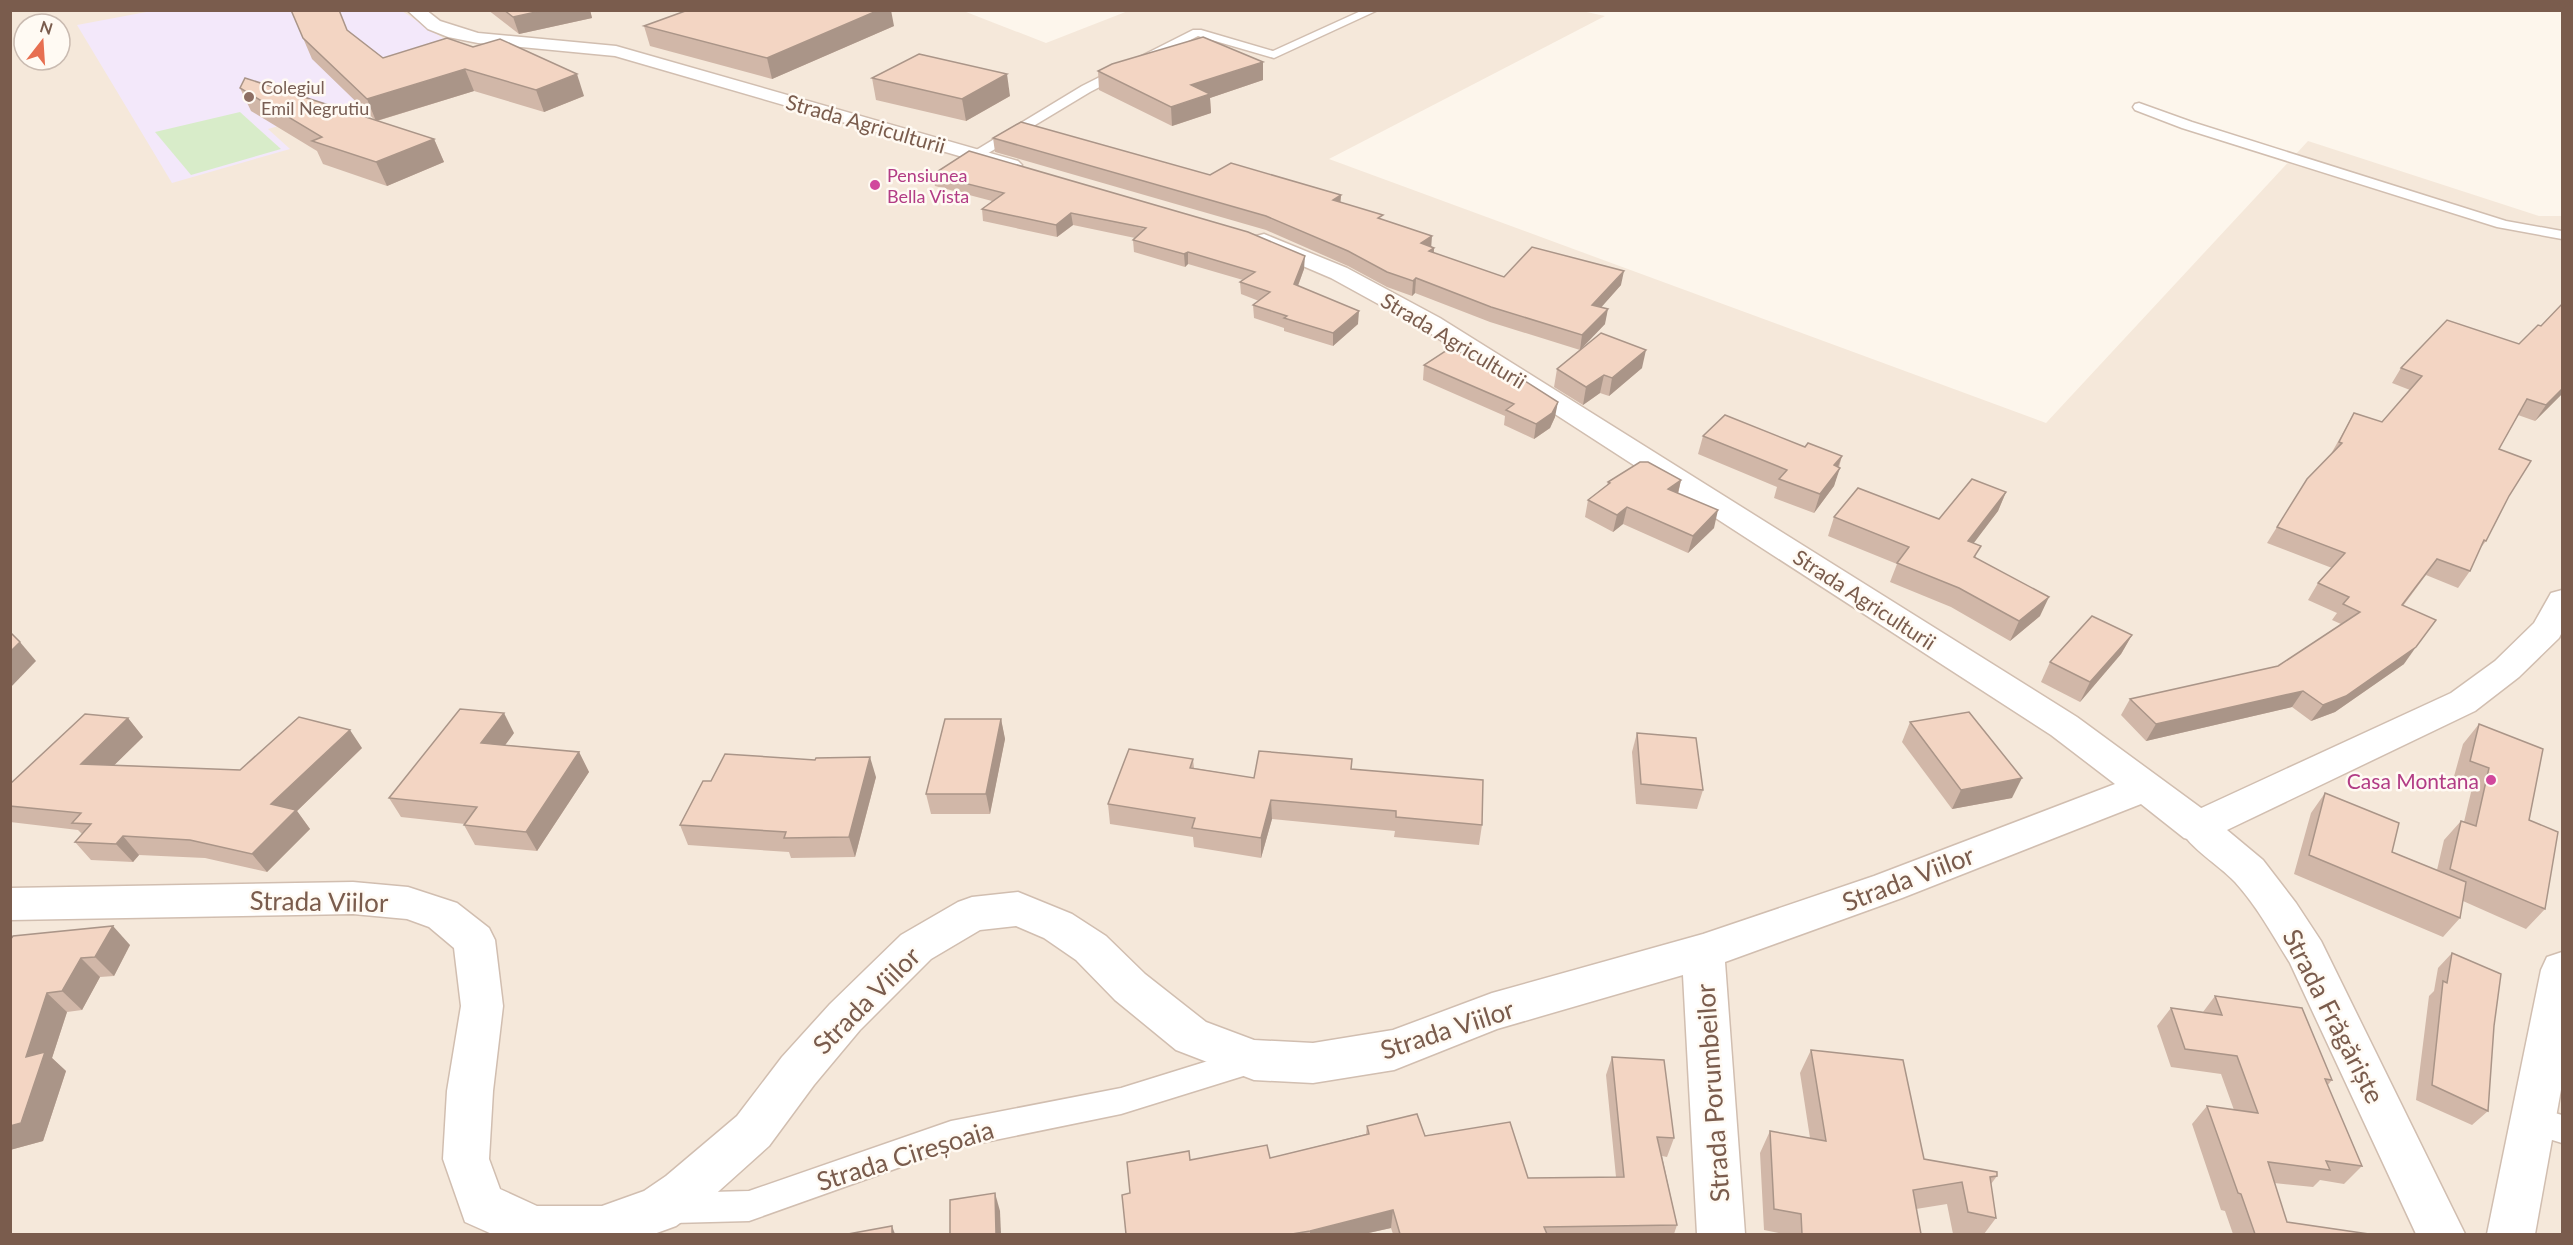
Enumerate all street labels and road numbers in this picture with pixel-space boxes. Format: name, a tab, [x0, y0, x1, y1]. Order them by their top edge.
street label: Strada Agriculturii	[783, 88, 949, 158]
street label: Strada Agriculturii	[1377, 287, 1531, 393]
street label: Strada Agriculturii	[1789, 544, 1941, 654]
street label: Strada Viilor	[1838, 838, 1979, 918]
street label: Strada Viilor	[249, 884, 389, 918]
street label: Strada Frăgăriște	[2276, 924, 2392, 1108]
street label: Strada Viilor	[806, 939, 927, 1060]
street label: Strada Porumbeilor	[1688, 982, 1736, 1203]
street label: Strada Viilor	[1376, 992, 1518, 1066]
street label: Strada Cireșoaia	[813, 1113, 997, 1197]

